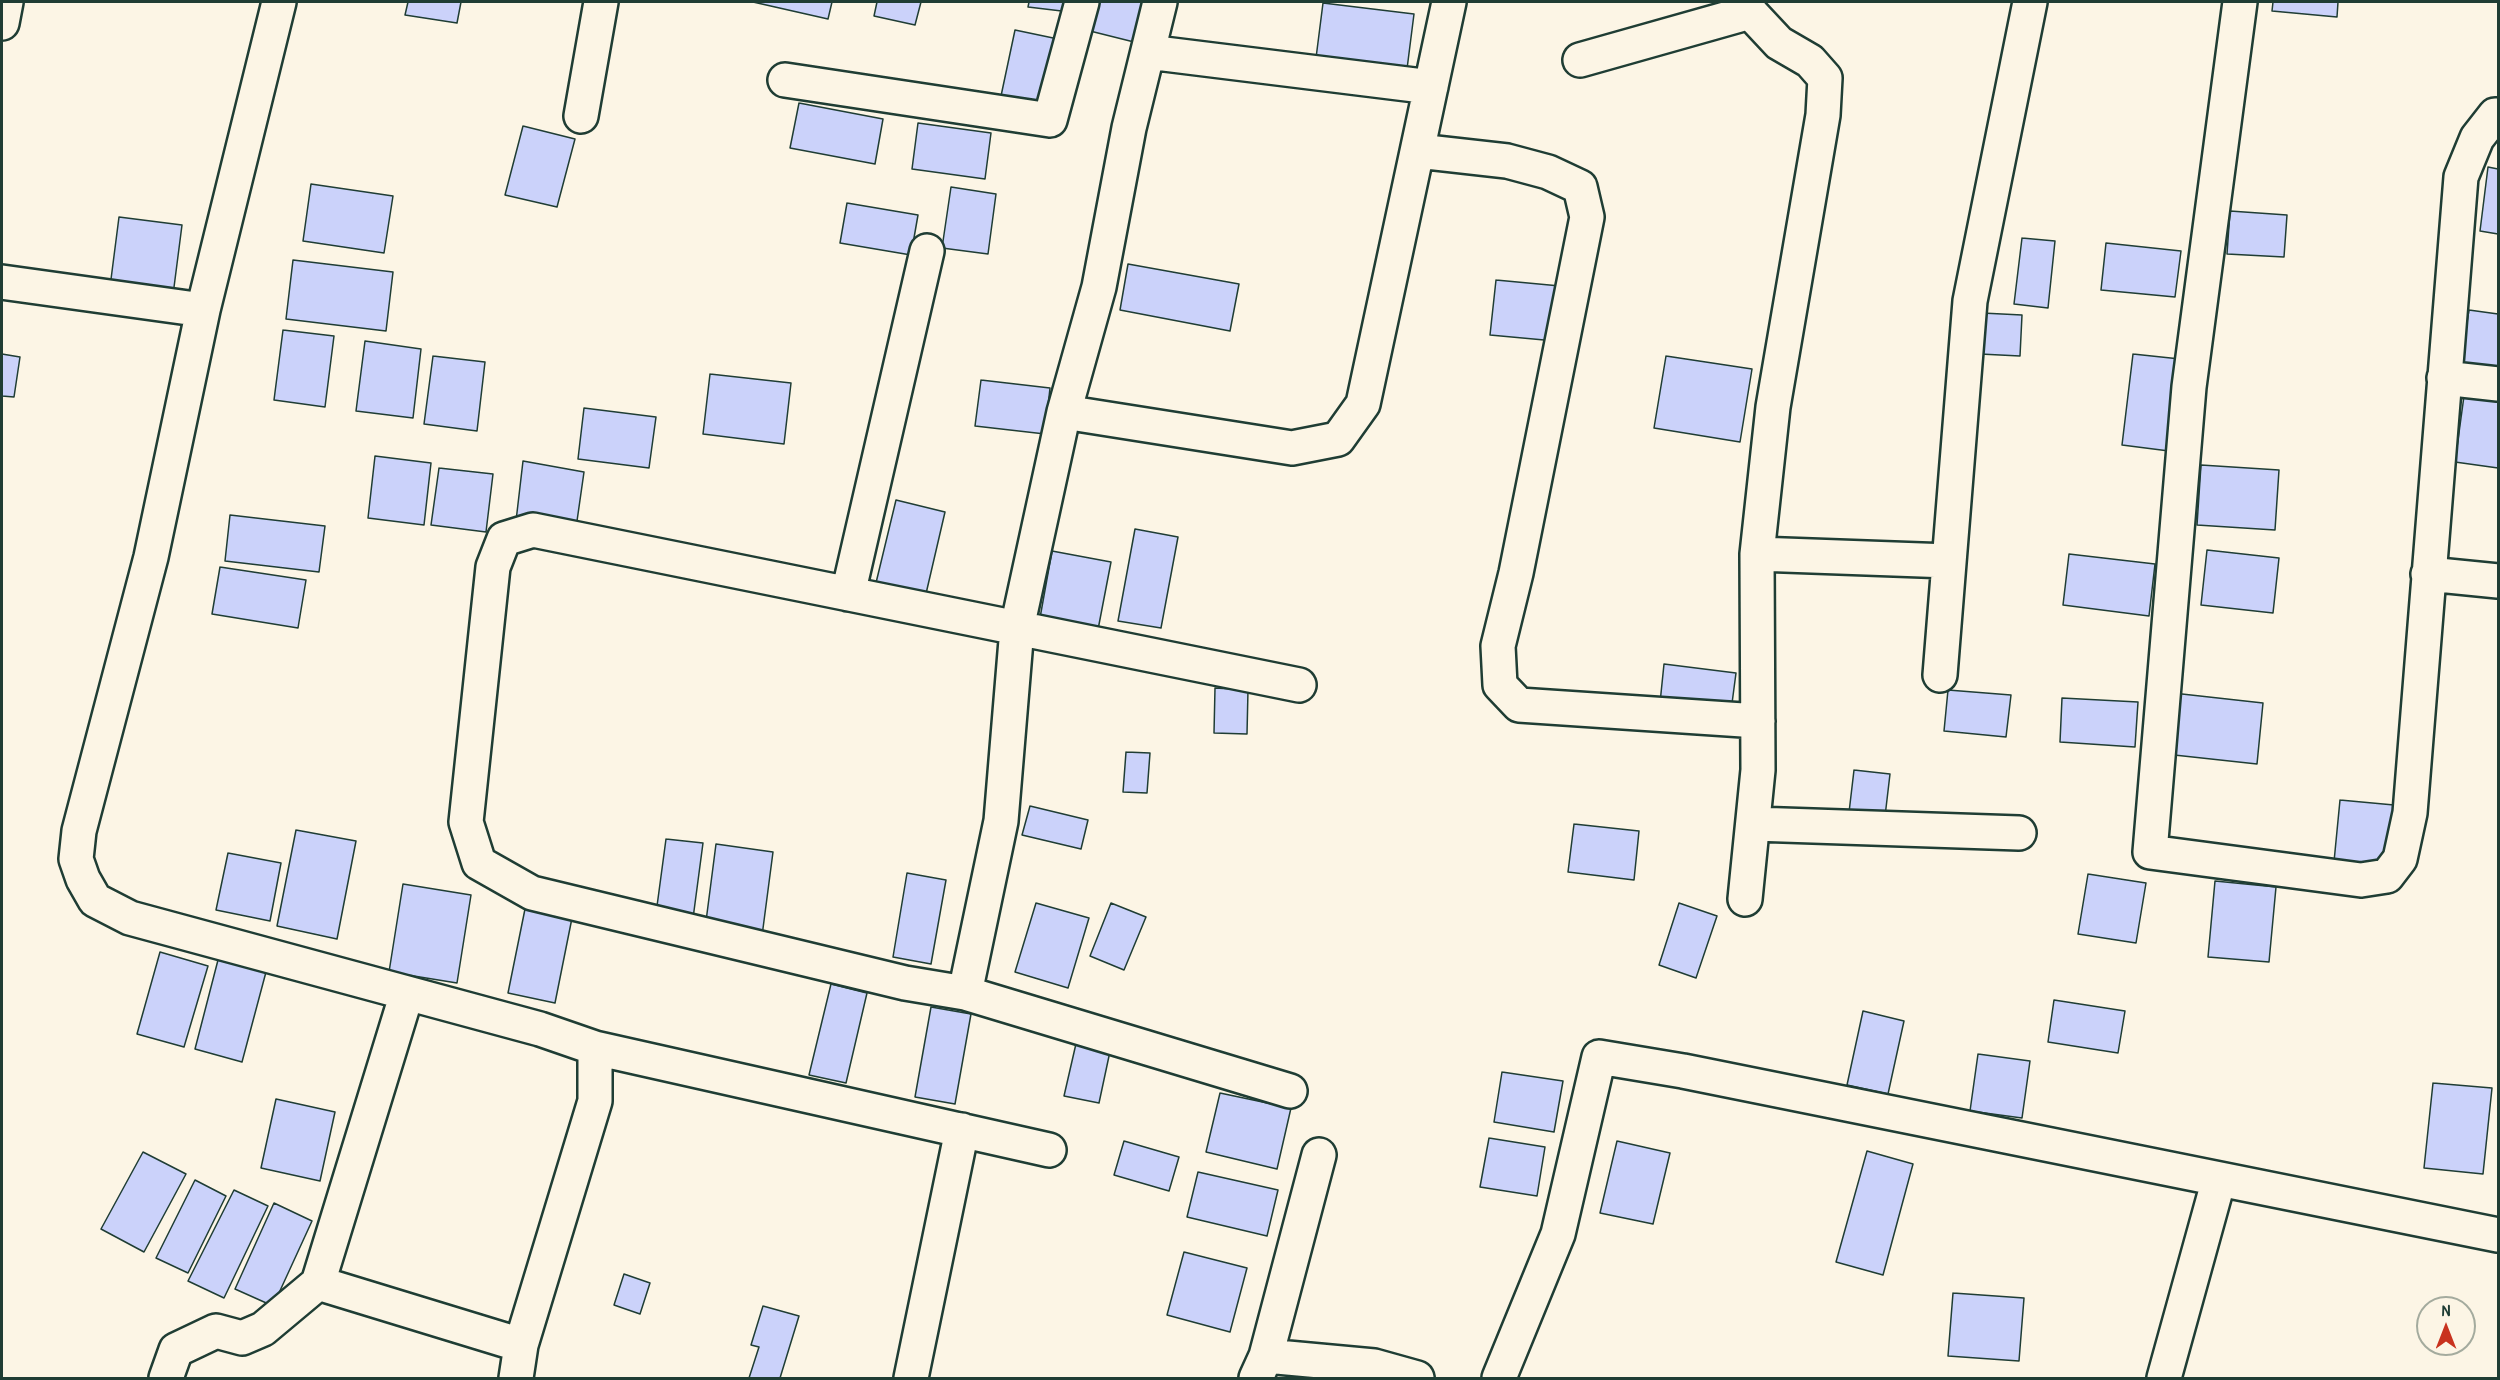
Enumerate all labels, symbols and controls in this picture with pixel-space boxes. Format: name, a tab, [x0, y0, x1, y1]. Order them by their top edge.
north arrow	[2416, 1296, 2476, 1356]
text: N	[2442, 1299, 2450, 1321]

